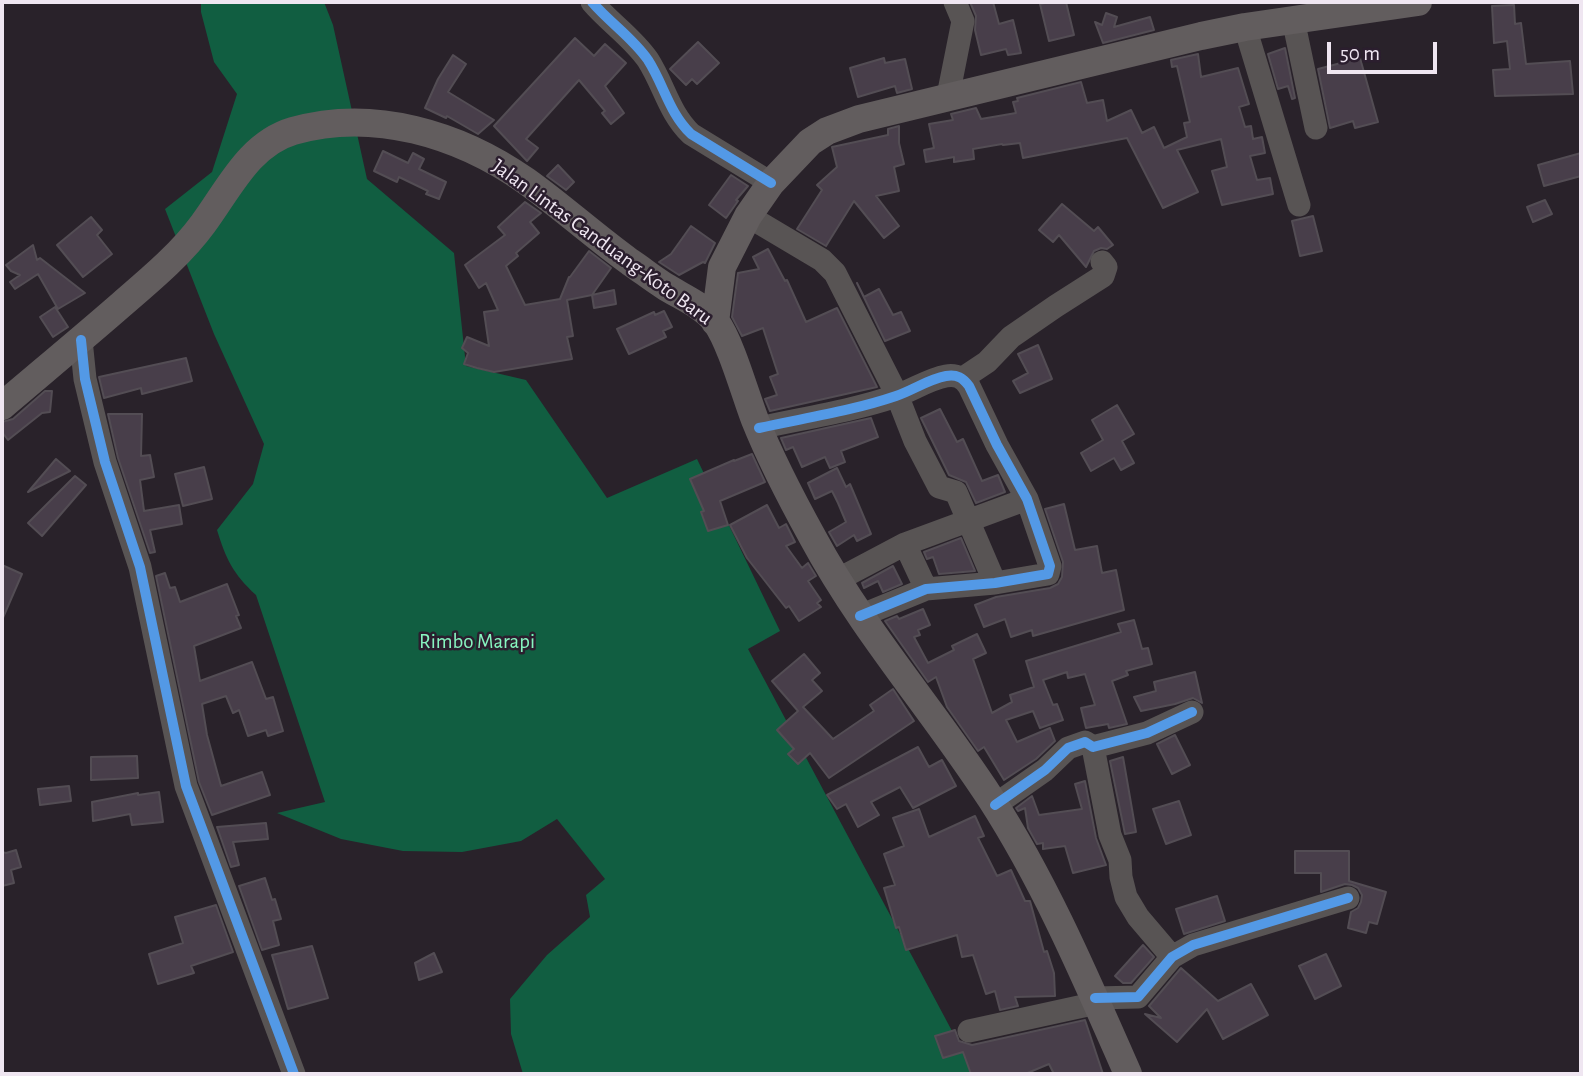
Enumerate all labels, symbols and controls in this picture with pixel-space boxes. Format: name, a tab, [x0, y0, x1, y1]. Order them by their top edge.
scale bar	[1331, 28, 1441, 72]
text: 50 m	[1340, 43, 1380, 64]
street label: Jalan Lintas Canduang-Koto Baru	[487, 154, 717, 330]
park label: Rimbo Marapi	[419, 629, 535, 655]

